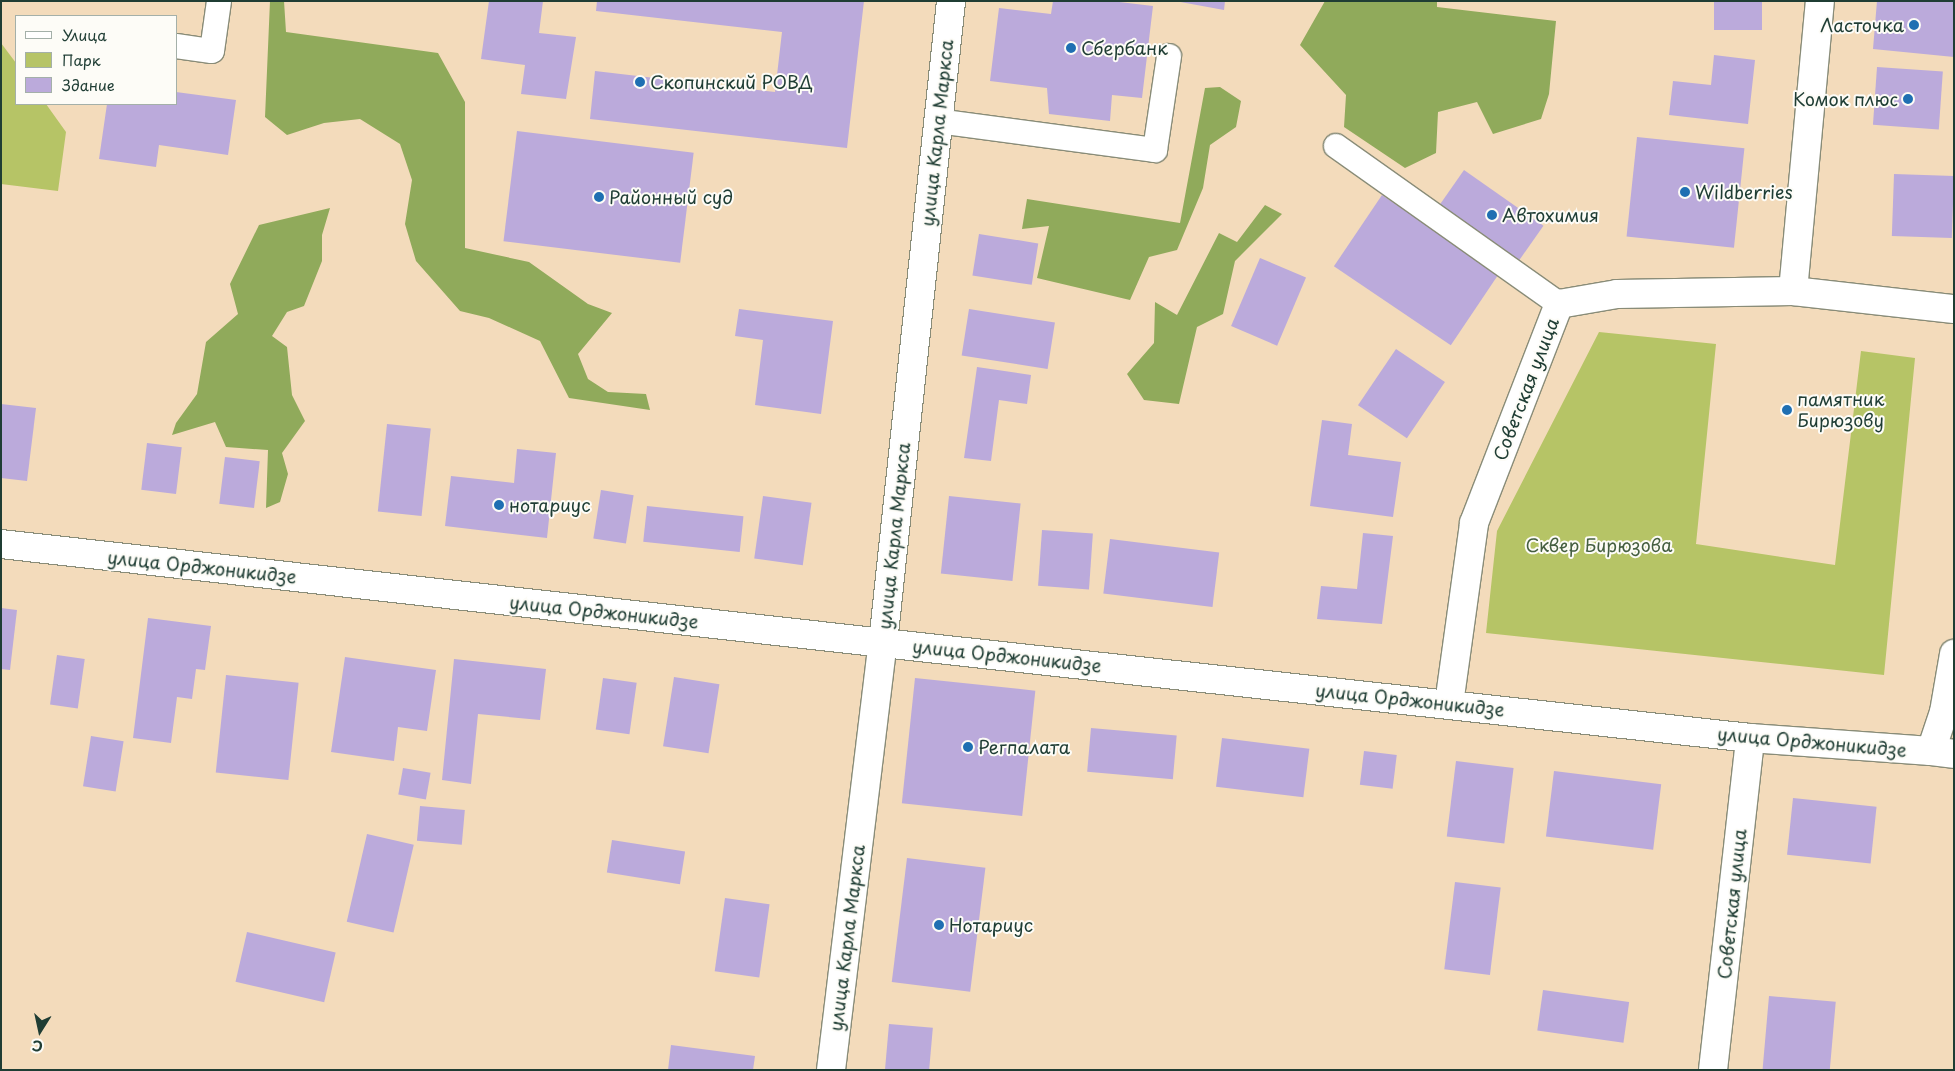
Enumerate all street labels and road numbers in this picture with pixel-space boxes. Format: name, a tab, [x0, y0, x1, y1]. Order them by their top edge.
street label: улица Карла Маркса	[916, 38, 958, 228]
street label: Советская улица	[1489, 314, 1563, 464]
street label: улица Карла Маркса	[873, 441, 915, 631]
street label: улица Орджоникидзе	[106, 546, 298, 588]
street label: улица Орджоникидзе	[508, 591, 700, 633]
street label: улица Орджоникидзе	[911, 635, 1103, 677]
street label: улица Орджоникидзе	[1314, 679, 1506, 721]
street label: улица Орджоникидзе	[1716, 723, 1908, 761]
street label: Советская улица	[1713, 827, 1751, 981]
street label: улица Карла Маркса	[825, 843, 869, 1033]

